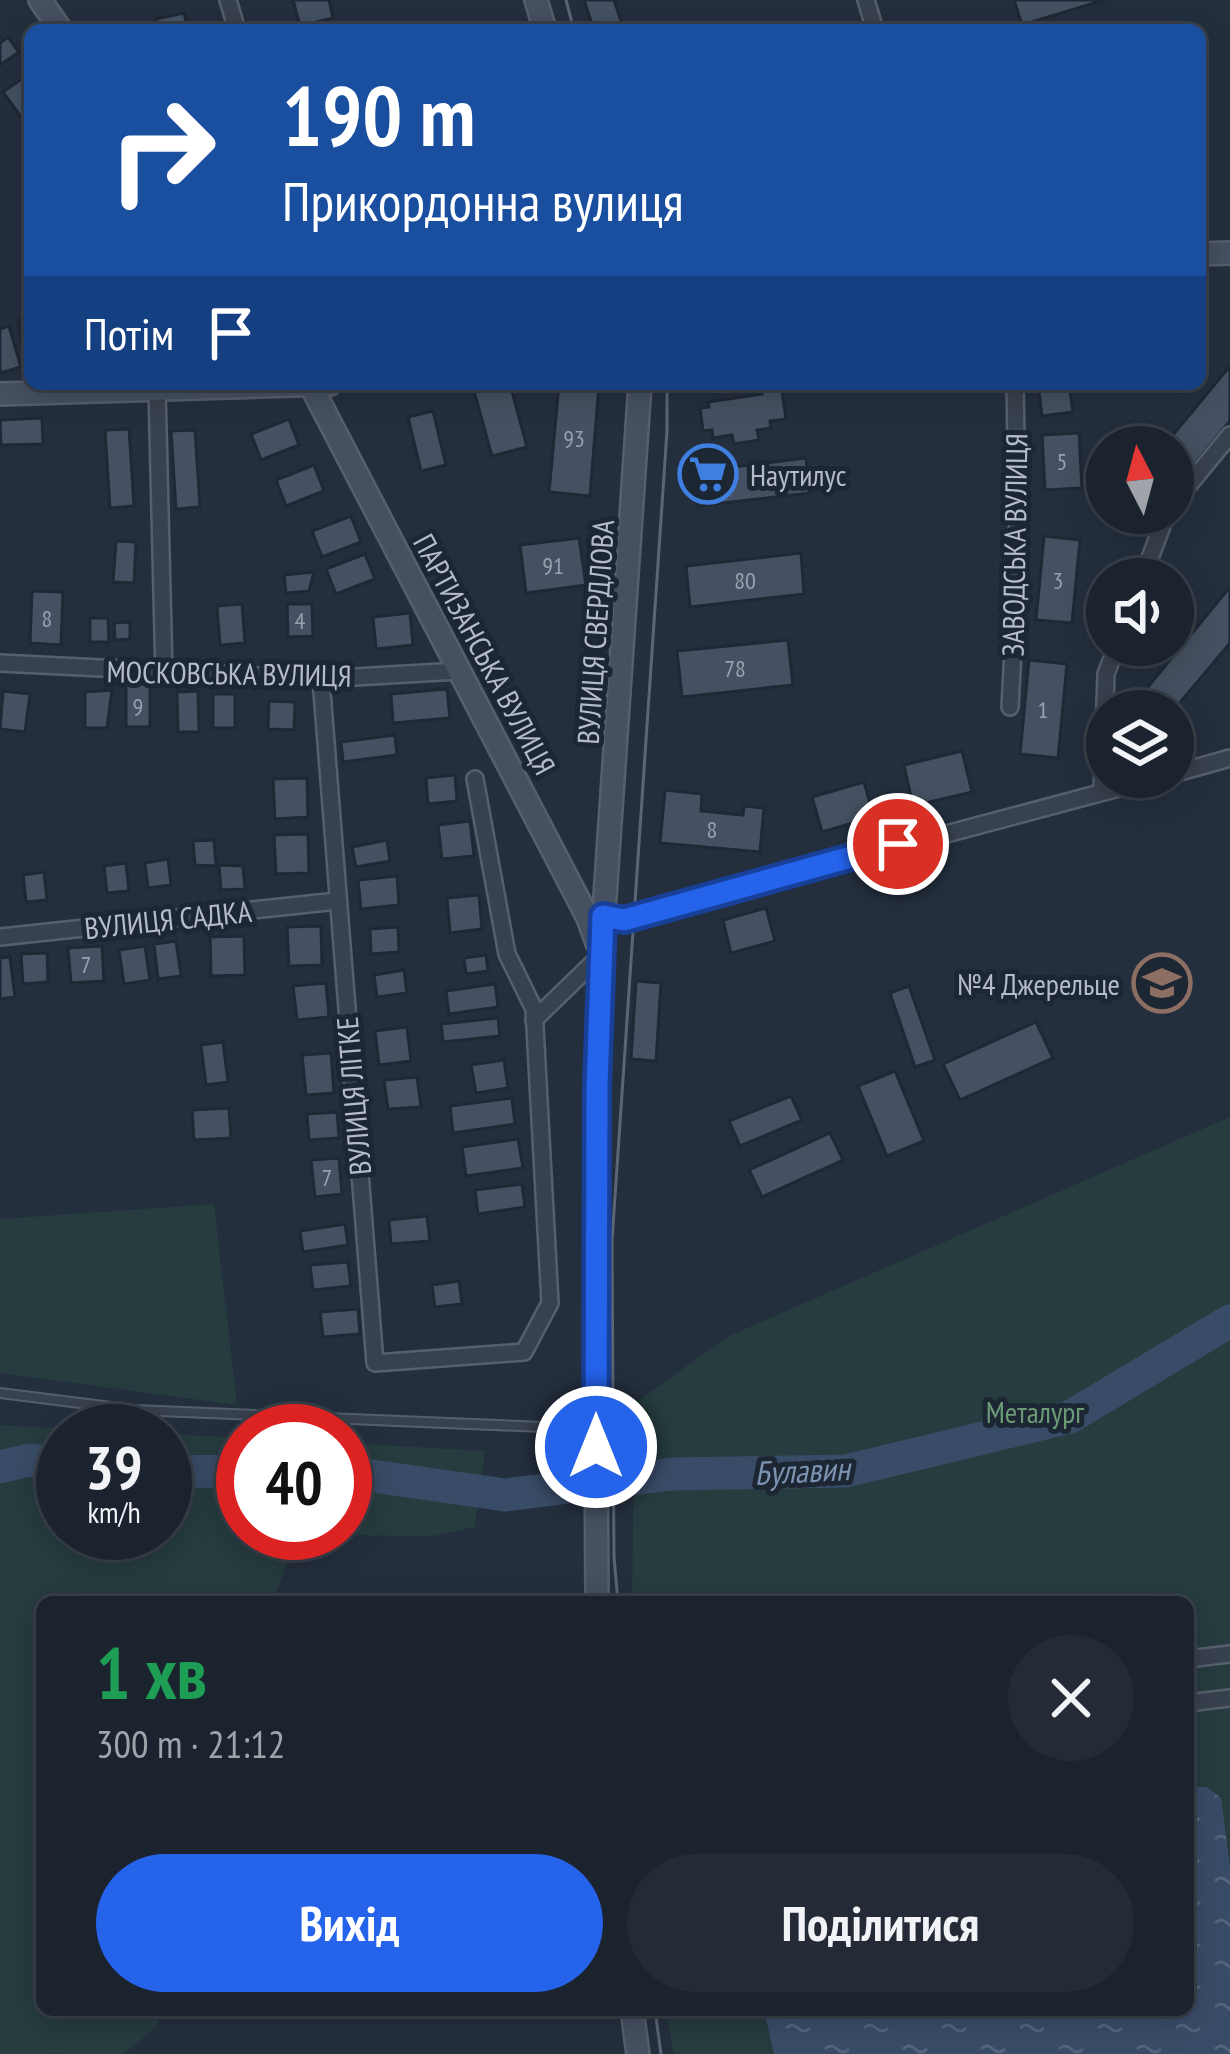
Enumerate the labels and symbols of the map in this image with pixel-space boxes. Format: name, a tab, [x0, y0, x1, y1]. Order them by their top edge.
house number: 93	[563, 423, 585, 454]
north arrow	[1086, 426, 1194, 534]
street label: ЗАВОДСЬКА ВУЛИЦЯ	[993, 433, 1035, 657]
supermarket icon: Наутилус	[677, 443, 739, 505]
house number: 5	[1057, 446, 1067, 477]
place label: Наутилус	[750, 455, 847, 494]
street label: ВУЛИЦЯ СВЕРДЛОВА	[568, 518, 622, 746]
street label: ПАРТИЗАНСЬКА ВУЛИЦЯ	[405, 527, 565, 781]
house number: 91	[542, 550, 564, 581]
house number: 80	[734, 565, 756, 596]
house number: 3	[1053, 565, 1063, 596]
house number: 8	[42, 603, 52, 634]
house number: 4	[295, 605, 306, 636]
street label: МОСКОВСЬКА ВУЛИЦЯ	[106, 651, 352, 695]
house number: 78	[724, 653, 746, 684]
house number: 9	[133, 691, 143, 722]
house number: 1	[1038, 694, 1048, 725]
pin	[847, 793, 949, 895]
house number: 8	[707, 814, 717, 845]
street label: ВУЛИЦЯ САДКА	[83, 891, 254, 947]
house number: 7	[81, 949, 91, 980]
school or university icon: №4 Джерельце	[1131, 952, 1193, 1014]
place label: №4 Джерельце	[957, 964, 1120, 1003]
street label: ВУЛИЦЯ ЛІТКЕ	[327, 1015, 379, 1177]
house number: 7	[322, 1162, 332, 1193]
position arrow	[533, 1384, 659, 1510]
park label: Металург	[986, 1392, 1084, 1431]
speed limit sign: 40	[216, 1404, 372, 1560]
water label: Булавин	[753, 1446, 853, 1494]

